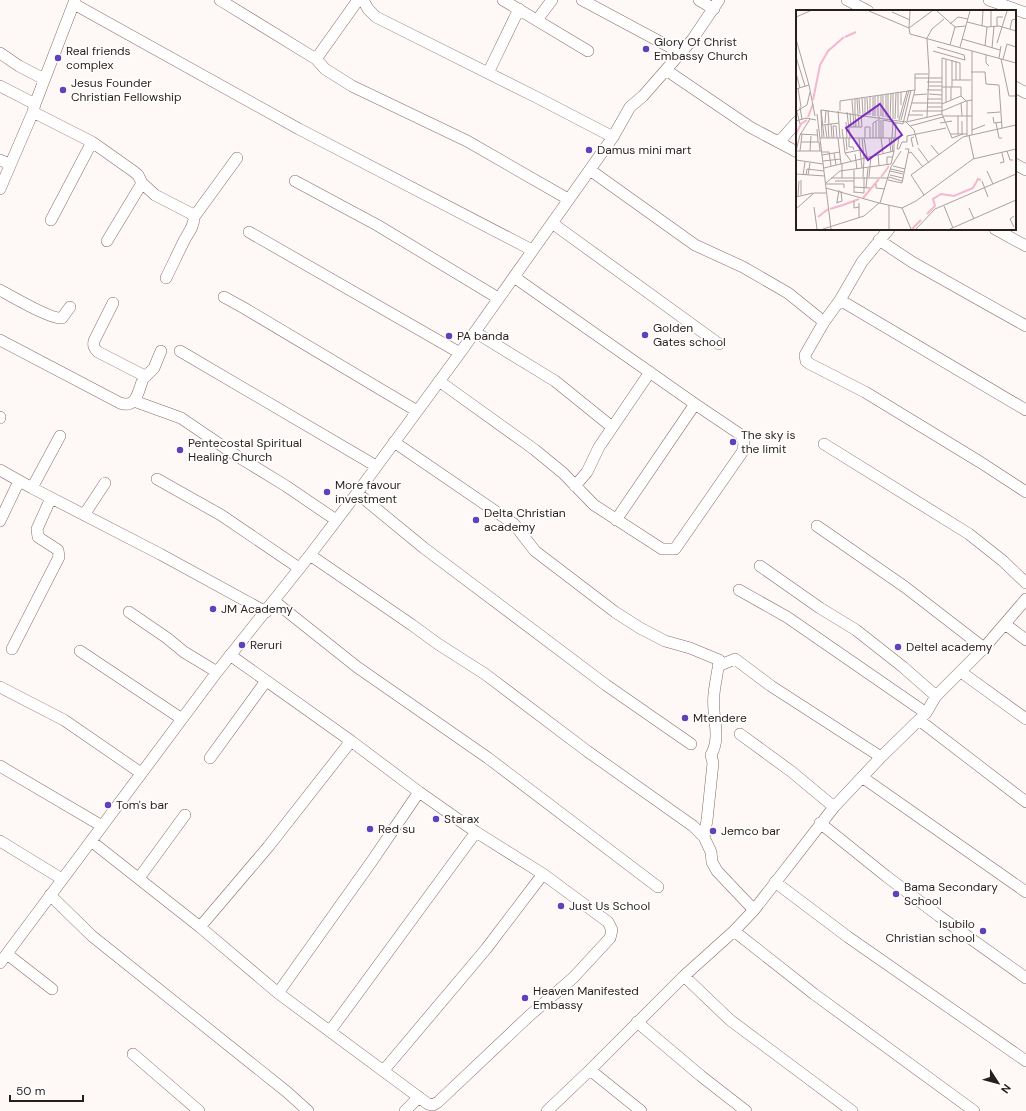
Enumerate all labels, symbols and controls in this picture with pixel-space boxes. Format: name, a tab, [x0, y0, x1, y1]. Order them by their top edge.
inset map	[796, 10, 1016, 230]
place label: Glory Of Christ Embassy Church	[654, 34, 748, 64]
place label: Real friends complex	[66, 43, 131, 73]
marker: Glory Of Christ Embassy Church	[641, 44, 651, 54]
marker: Real friends complex	[53, 53, 63, 63]
place label: Jesus Founder Christian Fellowship	[71, 75, 181, 105]
marker: Jesus Founder Christian Fellowship	[58, 85, 68, 95]
place label: Damus mini mart	[597, 142, 692, 158]
marker: Damus mini mart	[584, 145, 594, 155]
place label: Golden Gates school	[653, 320, 726, 350]
place label: PA banda	[457, 328, 509, 344]
marker: Golden Gates school	[640, 330, 650, 340]
marker: PA banda	[444, 331, 454, 341]
place label: The sky is the limit	[741, 427, 795, 457]
place label: Pentecostal Spiritual Healing Church	[188, 435, 302, 465]
marker: The sky is the limit	[728, 437, 738, 447]
marker: Pentecostal Spiritual Healing Church	[175, 445, 185, 455]
place label: More favour investment	[335, 477, 402, 507]
marker: More favour investment	[322, 487, 332, 497]
place label: Delta Christian academy	[484, 505, 566, 535]
marker: Delta Christian academy	[471, 515, 481, 525]
place label: JM Academy	[221, 601, 293, 617]
marker: JM Academy	[208, 604, 218, 614]
place label: Reruri	[250, 637, 282, 653]
place label: Deltel academy	[906, 639, 993, 655]
marker: Reruri	[237, 640, 247, 650]
marker: Deltel academy	[893, 642, 903, 652]
place label: Mtendere	[693, 710, 747, 726]
marker: Mtendere	[680, 713, 690, 723]
place label: Tom's bar	[116, 797, 169, 813]
marker: Tom's bar	[103, 800, 113, 810]
place label: Starax	[444, 811, 479, 827]
marker: Starax	[431, 814, 441, 824]
place label: Red su	[378, 821, 415, 837]
place label: Jemco bar	[721, 823, 781, 839]
marker: Red su	[365, 824, 375, 834]
marker: Jemco bar	[708, 826, 718, 836]
place label: Bama Secondary School	[904, 879, 998, 909]
marker: Bama Secondary School	[891, 889, 901, 899]
place label: Just Us School	[569, 898, 650, 914]
marker: Just Us School	[556, 901, 566, 911]
place label: Isubilo Christian school	[886, 916, 975, 946]
marker: Isubilo Christian school	[978, 926, 988, 936]
place label: Heaven Manifested Embassy	[533, 983, 639, 1013]
marker: Heaven Manifested Embassy	[520, 993, 530, 1003]
north arrow	[978, 1063, 1018, 1103]
scale bar	[10, 1077, 83, 1103]
text: N	[998, 1082, 1014, 1096]
text: 50 m	[16, 1083, 45, 1099]

